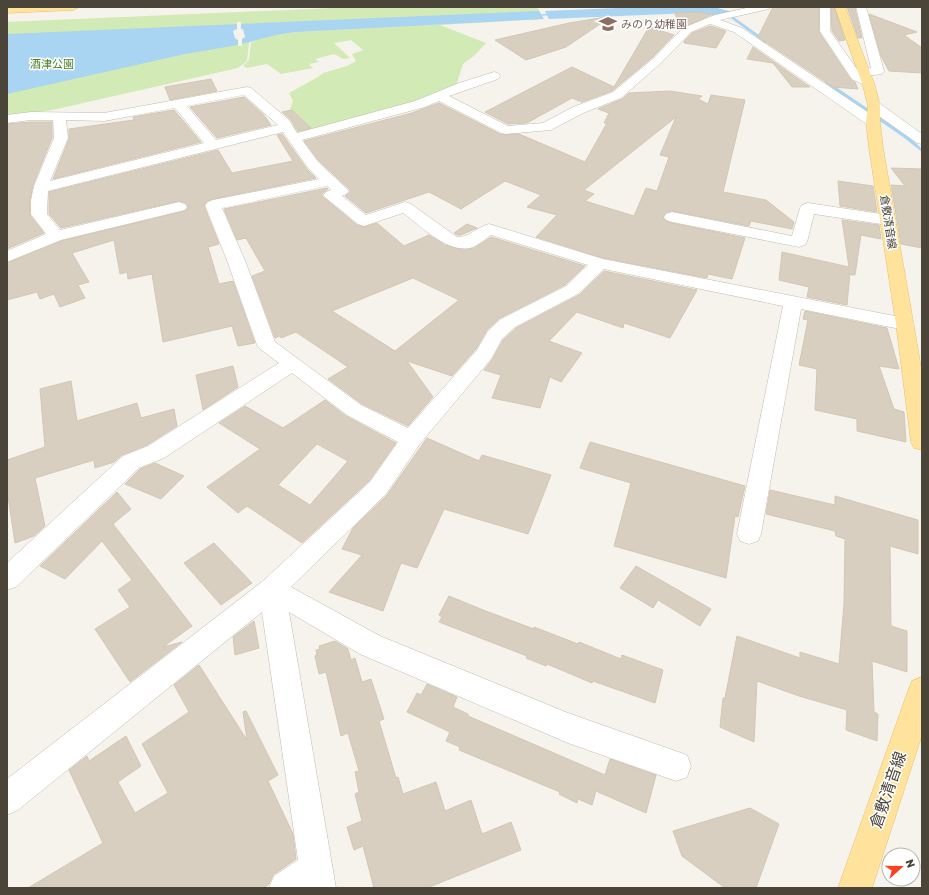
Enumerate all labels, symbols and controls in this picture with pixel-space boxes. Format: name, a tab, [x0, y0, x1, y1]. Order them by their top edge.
school or university icon: みのり幼稚園	[598, 14, 618, 34]
place label: みのり幼稚園	[621, 18, 687, 31]
park label: 酒津公園	[30, 58, 74, 71]
street label: 倉敷清音線	[877, 194, 899, 250]
street label: 倉敷清音線	[866, 749, 910, 831]
north arrow	[881, 847, 921, 887]
text: N	[902, 858, 917, 870]

